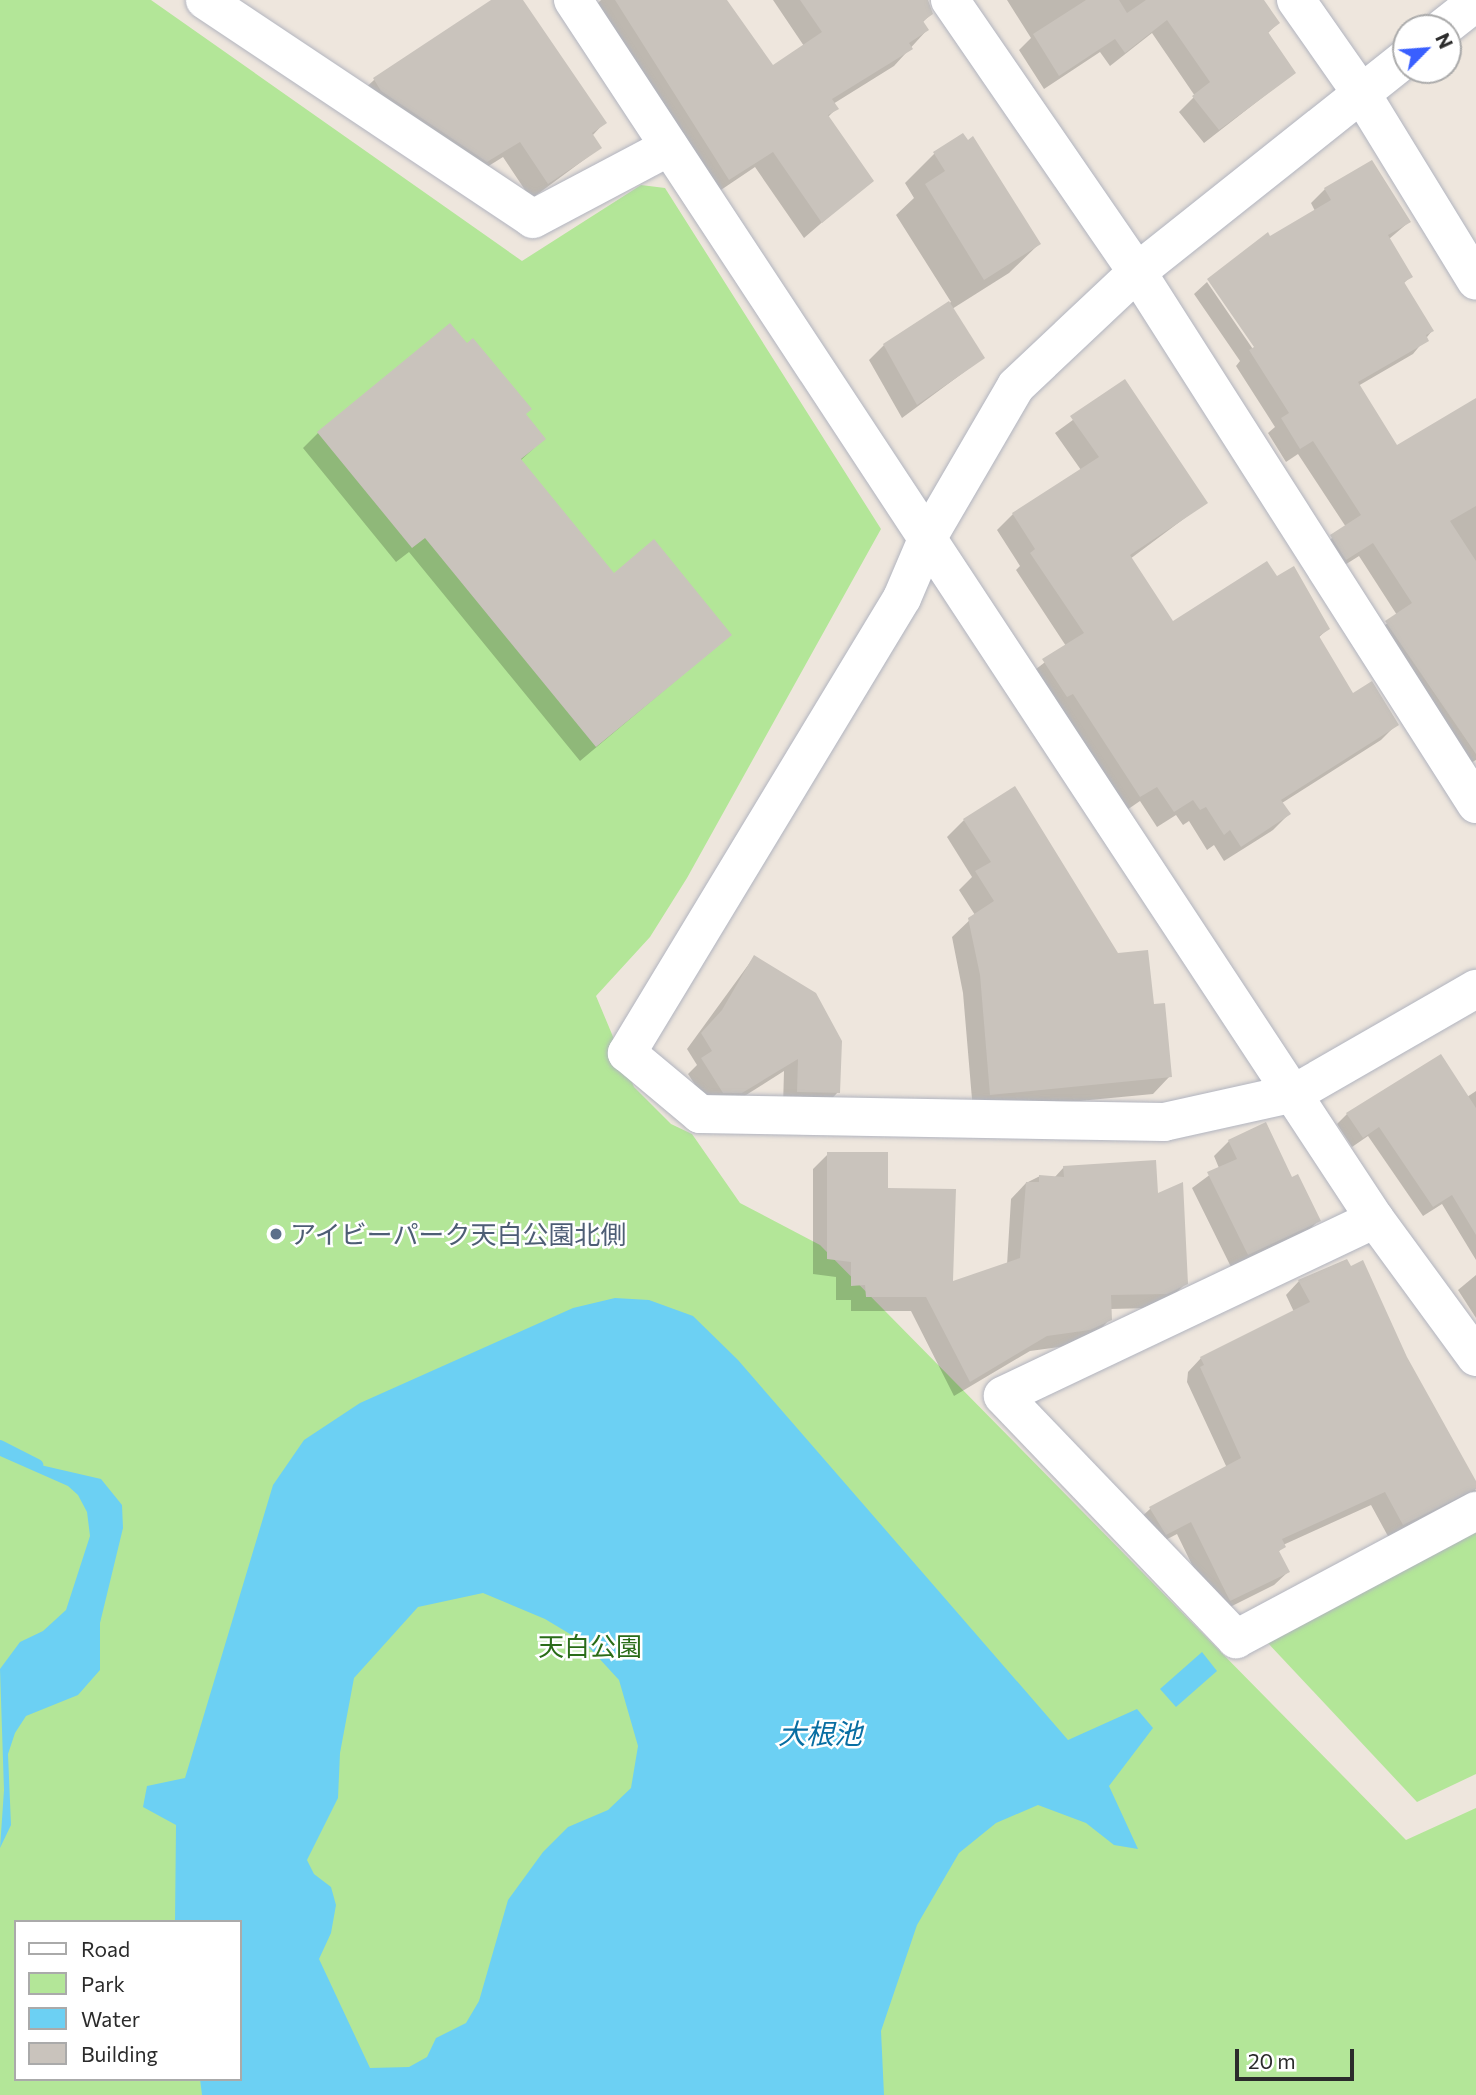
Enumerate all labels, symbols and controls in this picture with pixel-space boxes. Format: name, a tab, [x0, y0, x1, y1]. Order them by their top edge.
north arrow	[1392, 14, 1462, 84]
text: N	[1431, 29, 1458, 52]
place label: アイビーパーク天白公園北側	[290, 1218, 628, 1250]
marker: アイビーパーク天白公園北側	[268, 1226, 284, 1242]
park label: 天白公園	[538, 1630, 642, 1662]
water label: 大根池	[778, 1716, 862, 1750]
legend	[14, 1920, 242, 2081]
text: Road	[81, 1936, 130, 1961]
text: Park	[81, 1971, 125, 1996]
text: Water	[81, 2006, 140, 2031]
scale bar	[1238, 2036, 1357, 2080]
text: Building	[81, 2041, 158, 2066]
text: 20 m	[1248, 2048, 1296, 2073]

